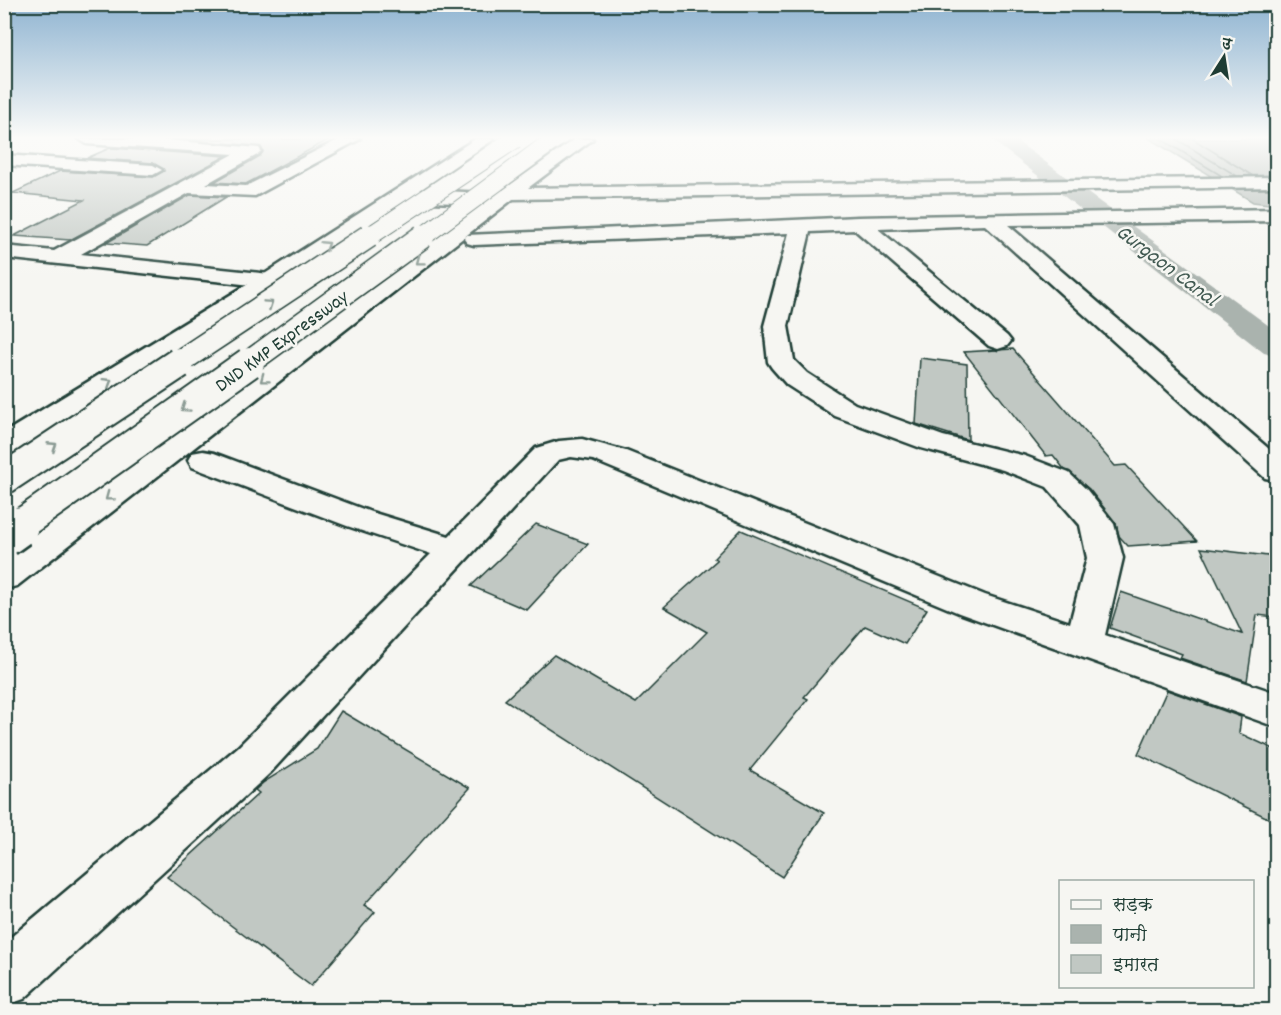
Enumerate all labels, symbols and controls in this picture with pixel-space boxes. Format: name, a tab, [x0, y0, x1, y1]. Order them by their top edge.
north arrow	[1194, 27, 1254, 87]
text: उ	[1219, 32, 1234, 57]
water label: Gurgaon Canal	[1108, 218, 1225, 317]
one-way arrow	[320, 240, 330, 252]
one-way arrow	[415, 253, 426, 264]
street label: DND KMP Expressway	[210, 284, 356, 400]
one-way arrow	[262, 300, 273, 311]
one-way arrow	[260, 372, 271, 383]
one-way arrow	[102, 377, 112, 389]
one-way arrow	[181, 401, 192, 412]
one-way arrow	[47, 443, 58, 454]
one-way arrow	[105, 490, 116, 501]
legend	[1059, 880, 1254, 988]
text: सड़क	[1112, 894, 1154, 919]
text: पानी	[1112, 924, 1147, 949]
text: इमारत	[1112, 954, 1159, 979]

